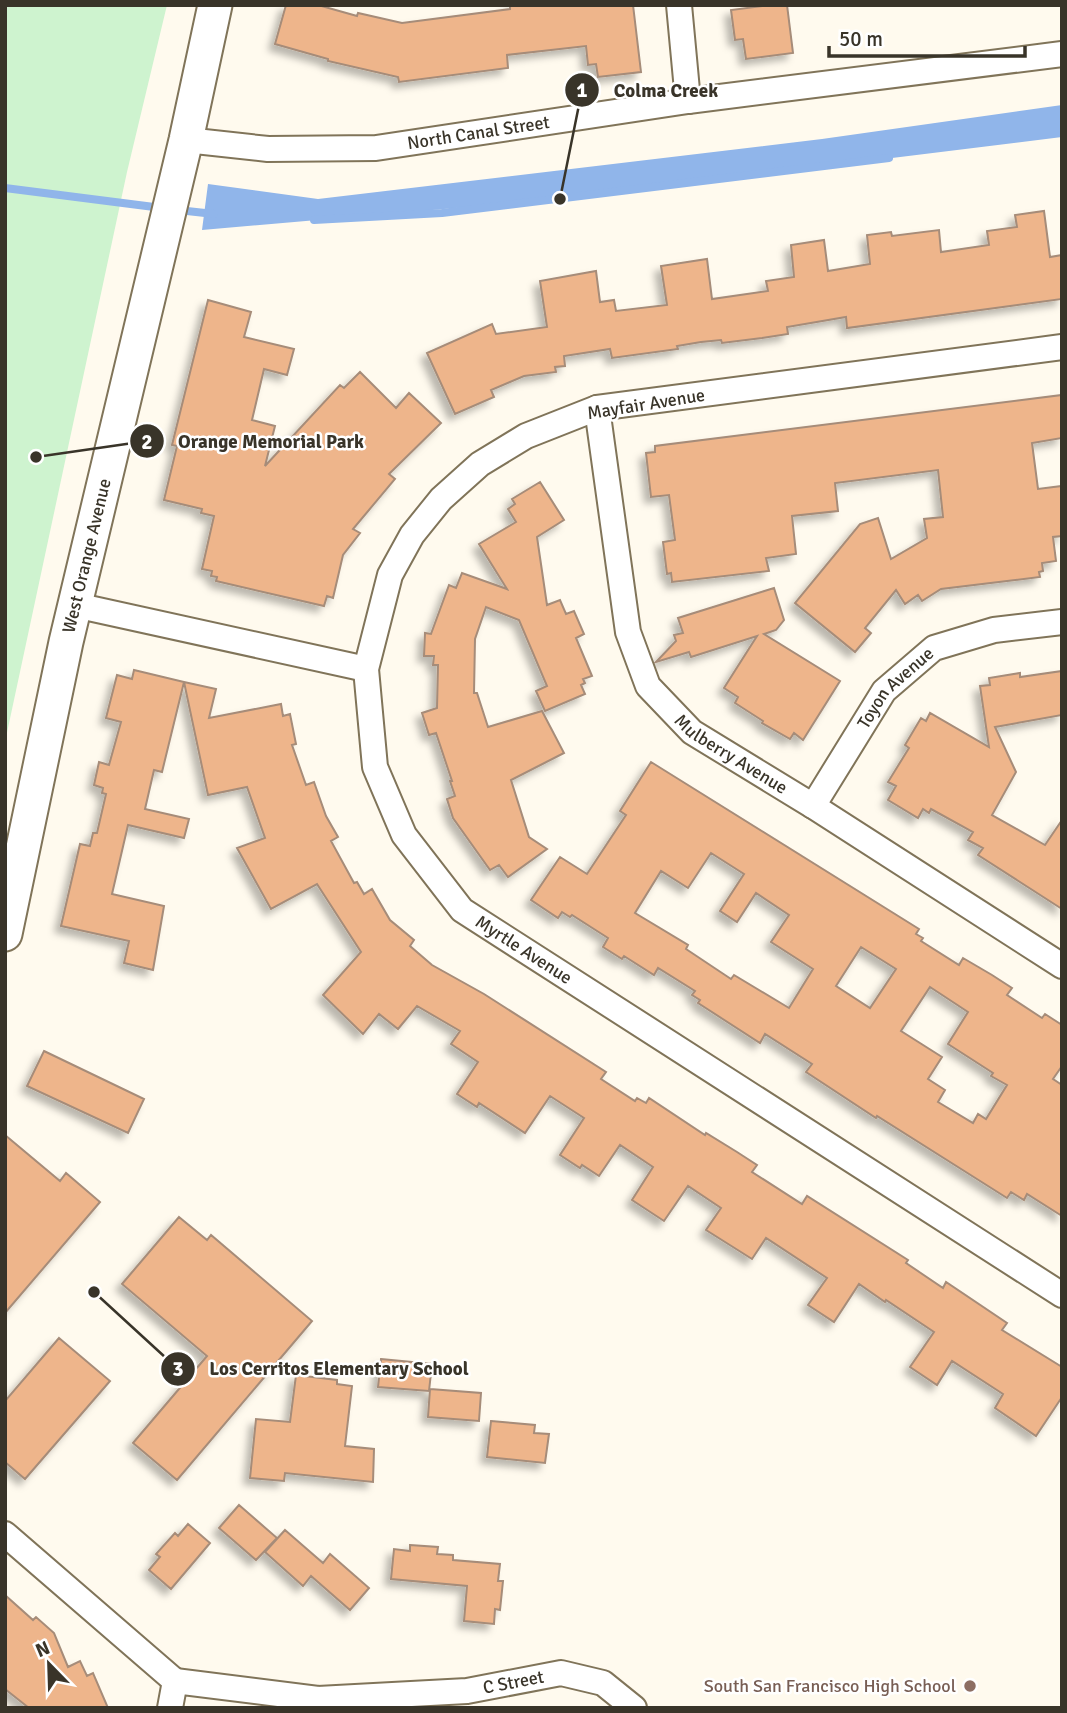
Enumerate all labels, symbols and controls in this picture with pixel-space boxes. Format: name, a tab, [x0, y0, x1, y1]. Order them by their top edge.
scale bar	[829, 14, 1025, 58]
text: 50 m	[839, 26, 883, 52]
callout: Colma Creek	[564, 70, 732, 110]
text: 1	[576, 77, 588, 103]
text: Colma Creek	[614, 79, 718, 103]
street label: North Canal Street	[406, 111, 551, 154]
street label: Mayfair Avenue	[585, 384, 707, 424]
callout: Orange Memorial Park	[129, 421, 378, 461]
text: 2	[141, 429, 153, 455]
text: Orange Memorial Park	[178, 430, 364, 454]
street label: West Orange Avenue	[58, 476, 116, 635]
street label: Toyon Avenue	[852, 642, 938, 733]
street label: Mulberry Avenue	[670, 709, 792, 799]
street label: Myrtle Avenue	[471, 910, 576, 989]
callout: Los Cerritos Elementary School	[160, 1349, 482, 1389]
text: 3	[172, 1356, 184, 1382]
text: Los Cerritos Elementary School	[209, 1357, 469, 1381]
north arrow	[14, 1629, 84, 1699]
text: N	[32, 1636, 54, 1663]
street label: C Street	[481, 1666, 546, 1699]
place label: South San Francisco High School	[704, 1675, 956, 1697]
marker: South San Francisco High School	[962, 1678, 978, 1694]

